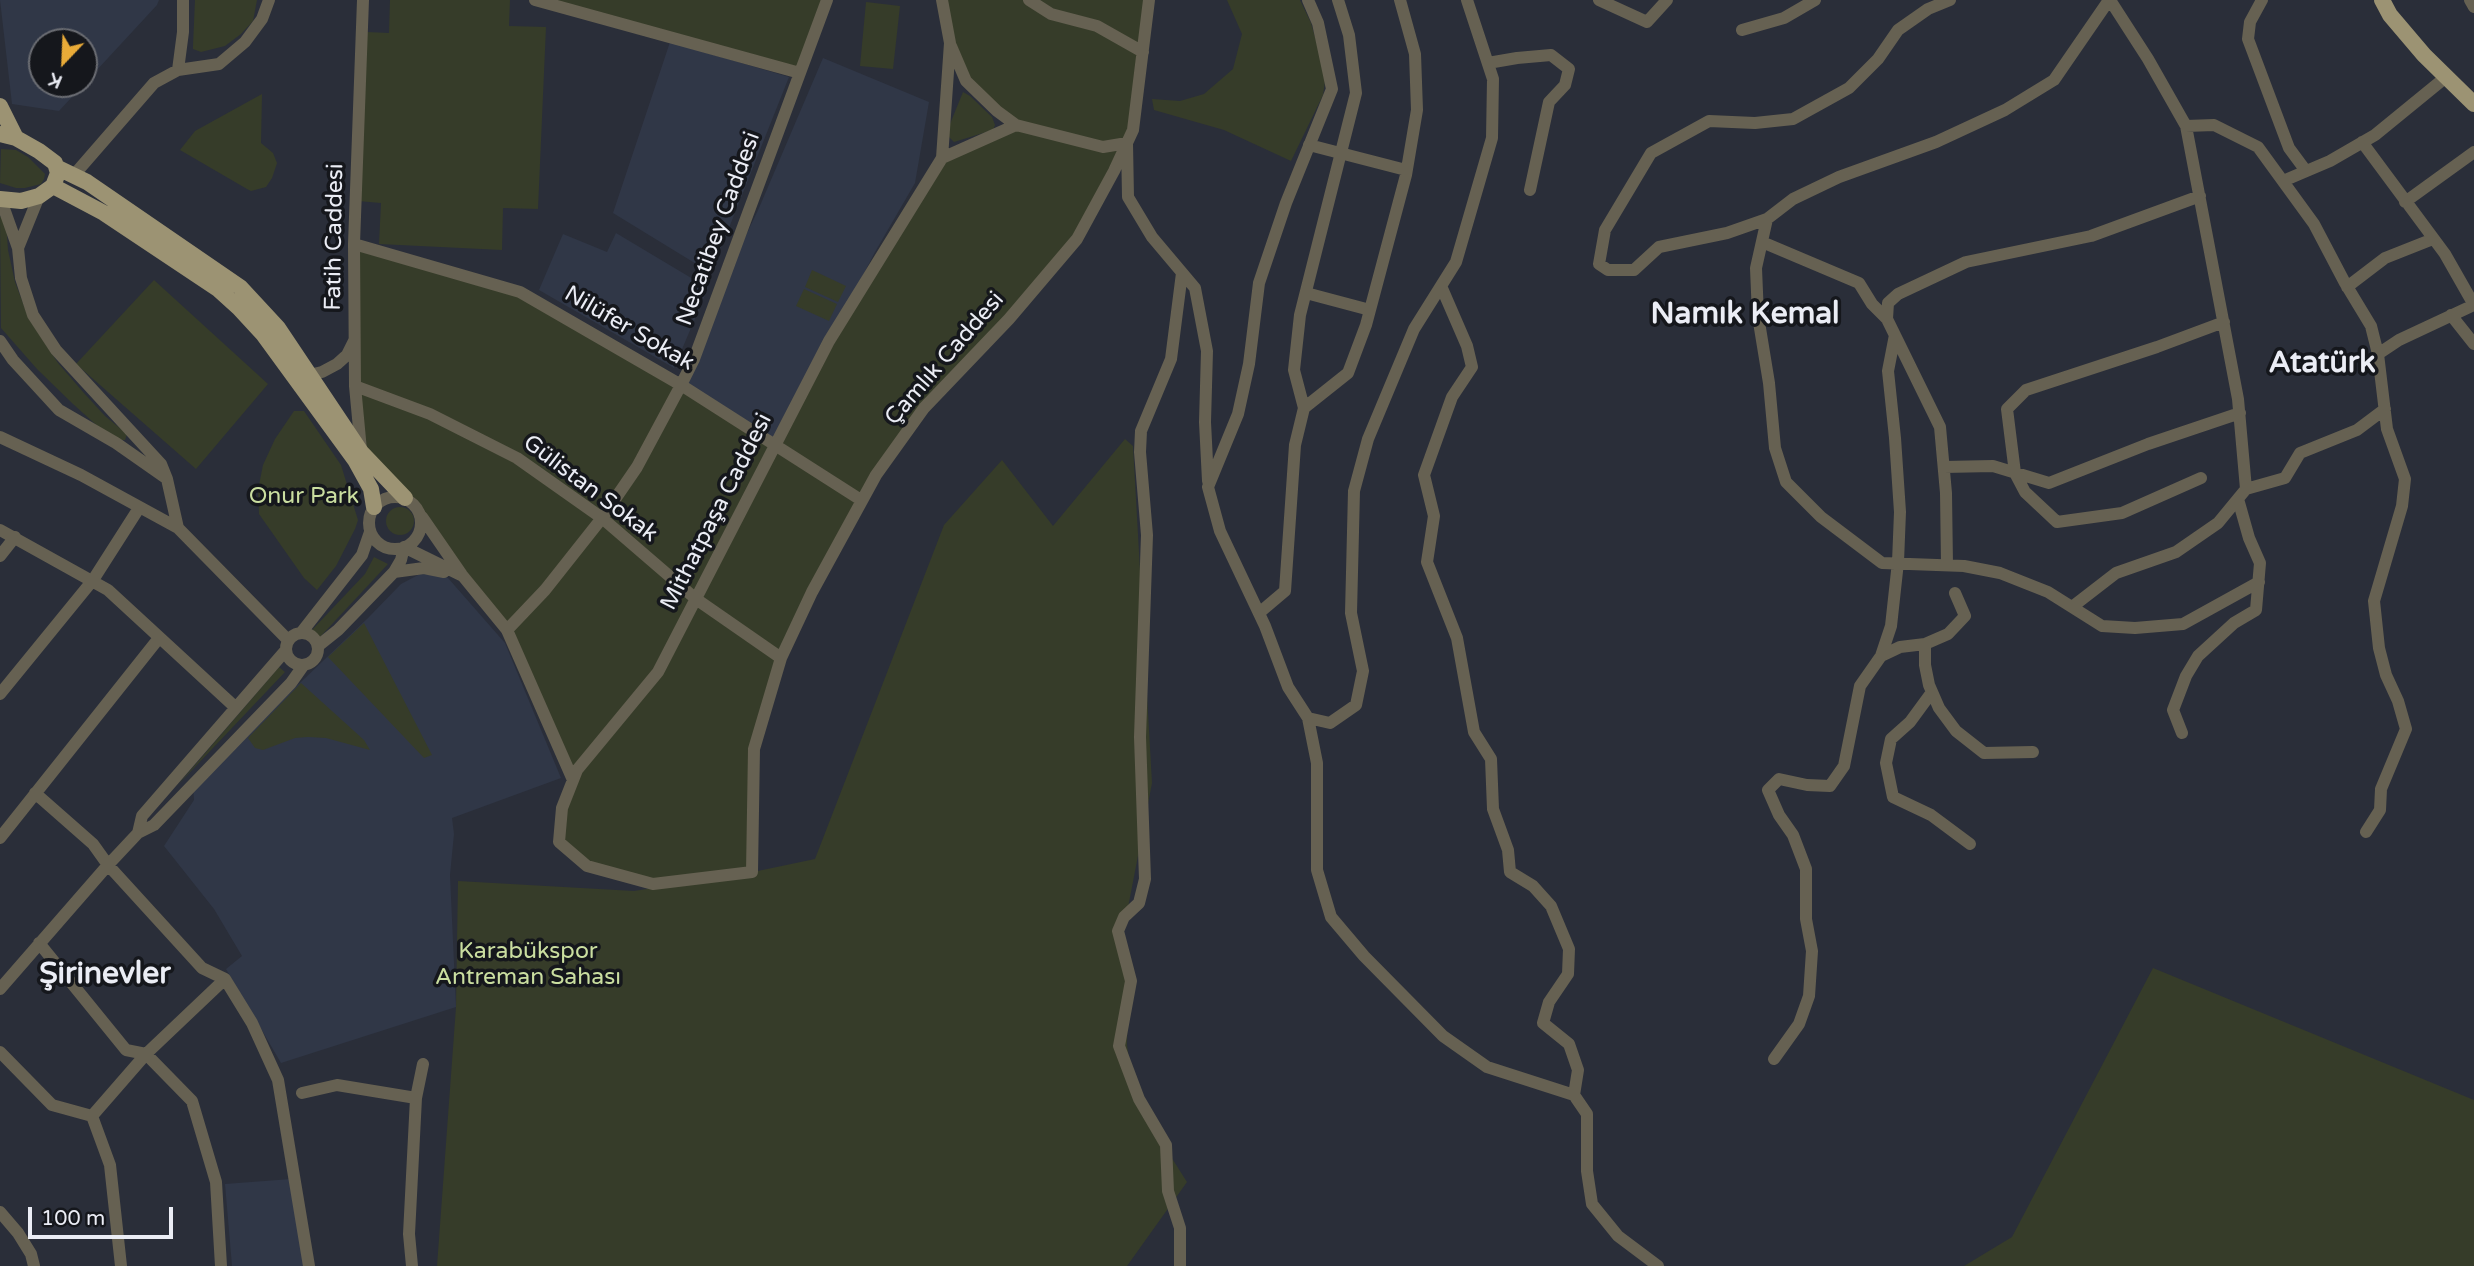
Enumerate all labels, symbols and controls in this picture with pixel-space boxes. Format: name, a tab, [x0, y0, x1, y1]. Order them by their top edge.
north arrow	[28, 28, 98, 98]
text: K	[45, 68, 66, 93]
street label: Necatibey Caddesi	[671, 128, 767, 330]
street label: Fatih Caddesi	[320, 163, 350, 311]
street label: Nilüfer Sokak	[559, 281, 699, 377]
street label: Çamlık Caddesi	[880, 287, 1010, 431]
district label: Namık Kemal	[1650, 297, 1840, 333]
district label: Atatürk	[2268, 346, 2376, 382]
street label: Mithatpaşa Caddesi	[655, 409, 779, 615]
street label: Gülistan Sokak	[517, 429, 663, 549]
park label: Onur Park	[249, 483, 359, 511]
park label: Karabükspor Antreman Sahası	[435, 938, 621, 992]
district label: Şirinevler	[39, 957, 171, 993]
scale bar	[32, 1192, 177, 1236]
text: 100 m	[41, 1206, 105, 1231]

